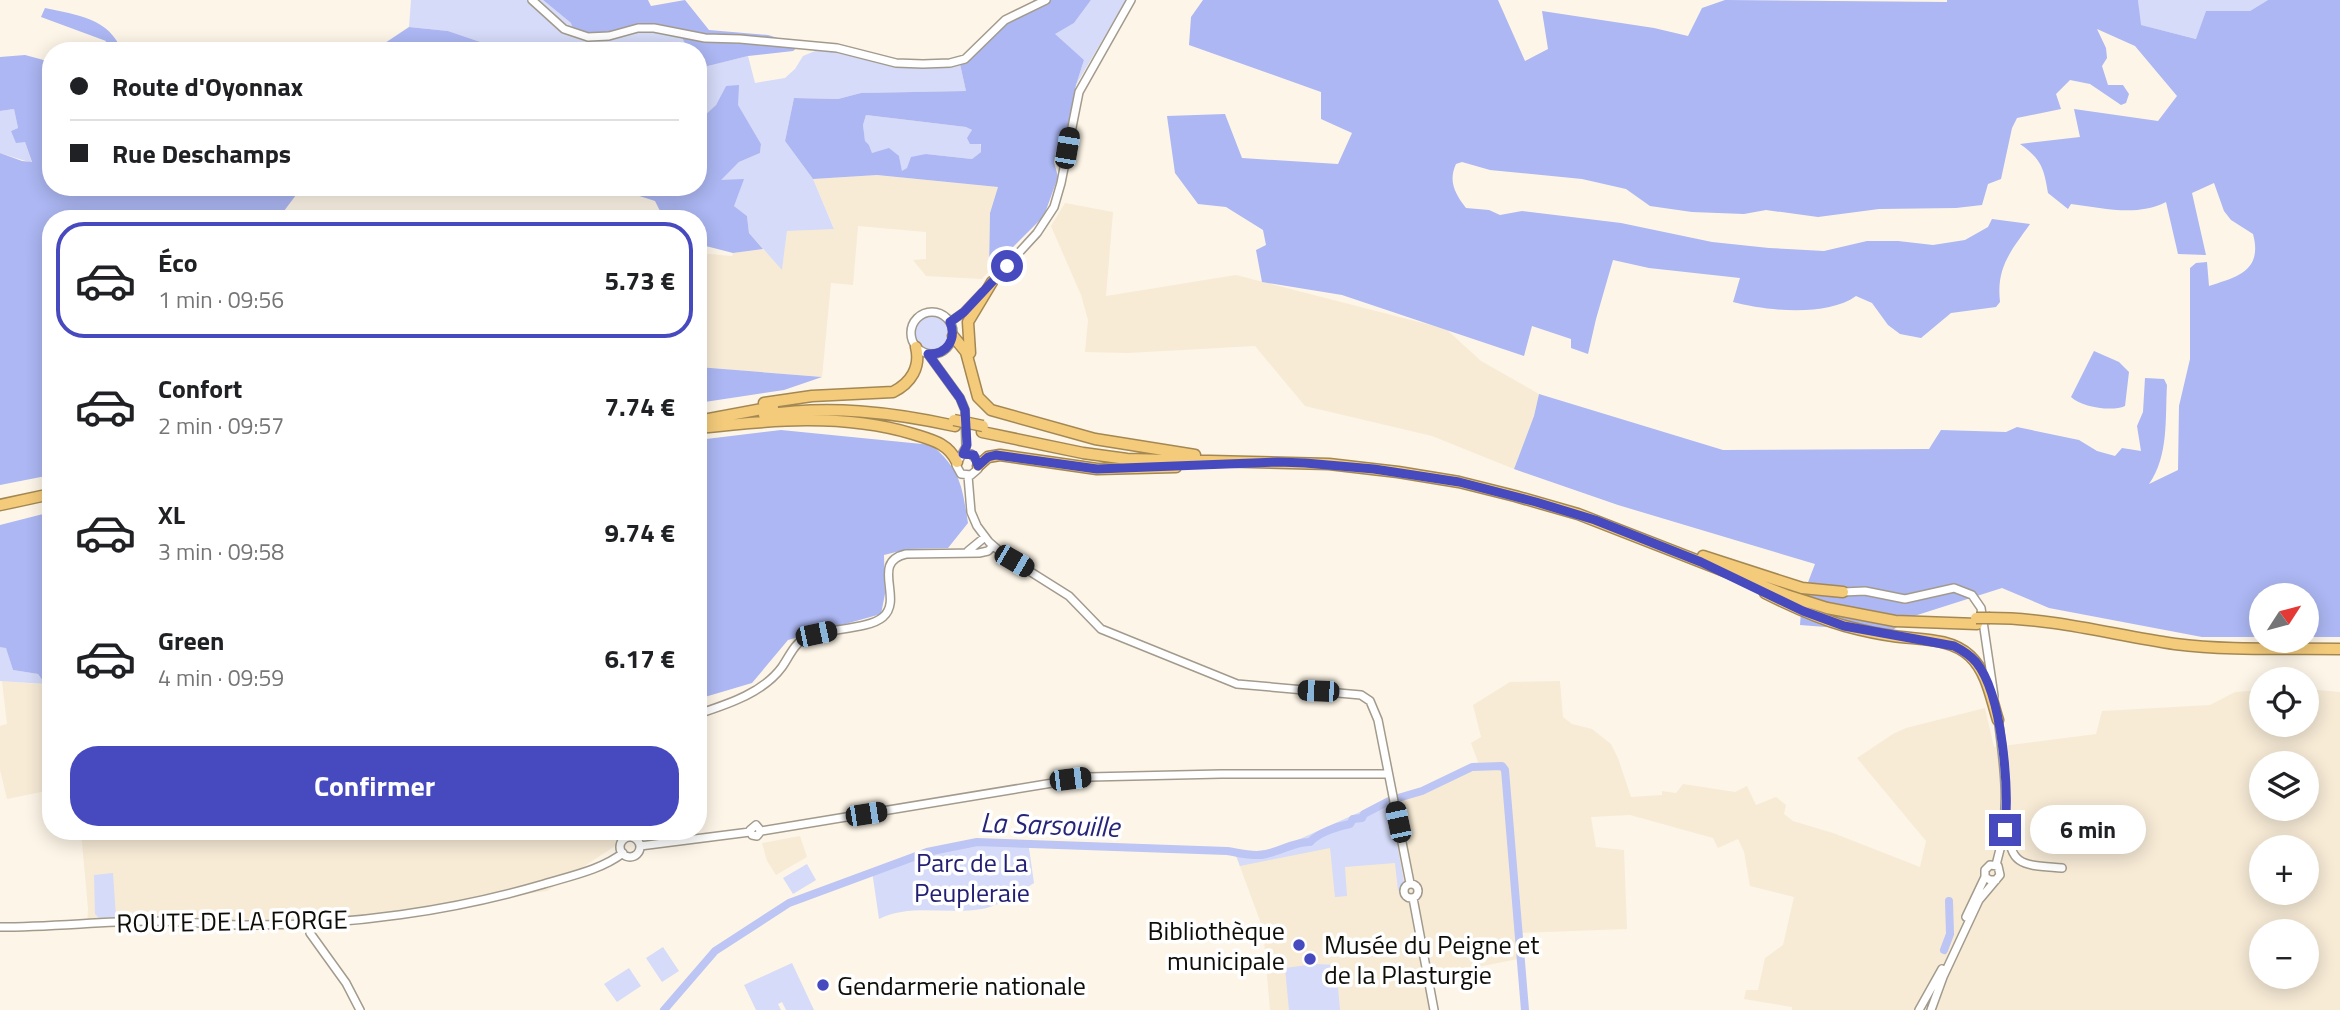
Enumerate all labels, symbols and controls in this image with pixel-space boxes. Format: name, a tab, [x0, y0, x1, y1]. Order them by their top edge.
text: Route d'Oyonnax	[112, 67, 303, 106]
car	[1054, 125, 1081, 171]
text: Rue Deschamps	[112, 134, 291, 173]
text: Éco	[158, 243, 198, 282]
icon: car	[74, 249, 137, 312]
route start	[991, 250, 1023, 282]
text: 5.73 €	[604, 261, 675, 300]
text: 1 min · 09:56	[158, 282, 284, 317]
text: Confort	[158, 369, 242, 408]
icon: car	[74, 375, 137, 438]
text: 7.74 €	[604, 387, 675, 426]
text: 2 min · 09:57	[158, 408, 284, 443]
text: XL	[158, 495, 185, 534]
icon: car	[74, 501, 137, 564]
text: 9.74 €	[604, 513, 675, 552]
text: 3 min · 09:58	[158, 534, 284, 569]
car	[991, 541, 1038, 581]
north arrow	[2249, 583, 2319, 653]
map controls	[2249, 583, 2319, 989]
car	[794, 619, 839, 649]
text: Green	[158, 621, 224, 660]
icon: car	[74, 627, 137, 690]
text: 6.17 €	[604, 639, 675, 678]
text: 4 min · 09:59	[158, 660, 284, 695]
button: locate	[2249, 667, 2319, 737]
car	[1297, 680, 1340, 702]
button: Confirmer	[70, 746, 679, 826]
button: layers	[2249, 751, 2319, 821]
car	[1048, 766, 1093, 792]
car	[1384, 799, 1413, 845]
car	[844, 800, 889, 828]
water label: La Sarsouille	[980, 800, 1122, 848]
callout: 6 min	[2030, 806, 2145, 854]
text: 6 min	[2060, 812, 2116, 847]
route end	[1989, 814, 2021, 846]
button: +	[2249, 835, 2319, 905]
park label: Parc de La Peupleraie	[914, 843, 1030, 912]
street label: ROUTE DE LA FORGE	[116, 899, 348, 943]
place label: Bibliothèque municipale	[1147, 911, 1285, 980]
button: −	[2249, 919, 2319, 989]
place label: Musée du Peigne et de la Plasturgie	[1324, 925, 1540, 994]
marker: Bibliothèque municipale	[1291, 937, 1307, 953]
marker: Musée du Peigne et de la Plasturgie	[1302, 951, 1318, 967]
place label: Gendarmerie nationale	[837, 966, 1086, 1005]
marker: Gendarmerie nationale	[815, 977, 831, 993]

